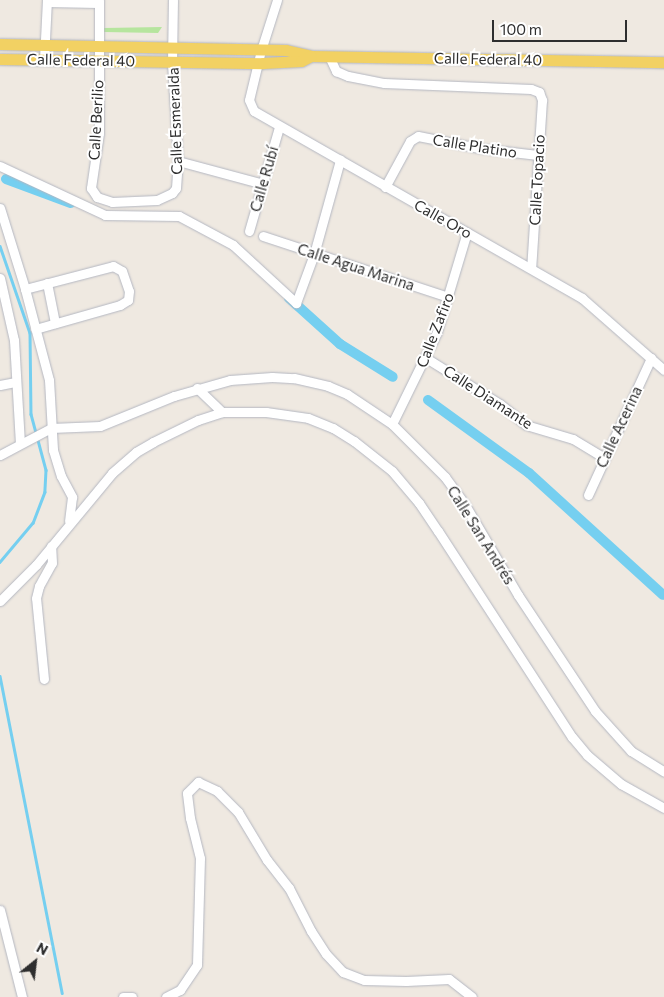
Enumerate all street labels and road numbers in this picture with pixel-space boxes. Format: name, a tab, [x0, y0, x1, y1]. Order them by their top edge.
street label: Calle Federal 40	[434, 49, 542, 69]
street label: Calle Federal 40	[27, 50, 135, 70]
street label: Calle Esmeralda	[164, 67, 186, 175]
street label: Calle Berilio	[85, 79, 107, 161]
street label: Calle Platino	[432, 130, 518, 162]
street label: Calle Topacio	[526, 134, 548, 226]
street label: Calle Rubí	[246, 144, 282, 214]
street label: Calle Oro	[411, 196, 475, 242]
street label: Calle Agua Marina	[295, 240, 417, 294]
street label: Calle Zafiro	[412, 290, 458, 370]
street label: Calle Diamante	[440, 361, 536, 433]
street label: Calle Acerina	[592, 383, 646, 471]
street label: Calle San Andrés	[444, 482, 518, 588]

